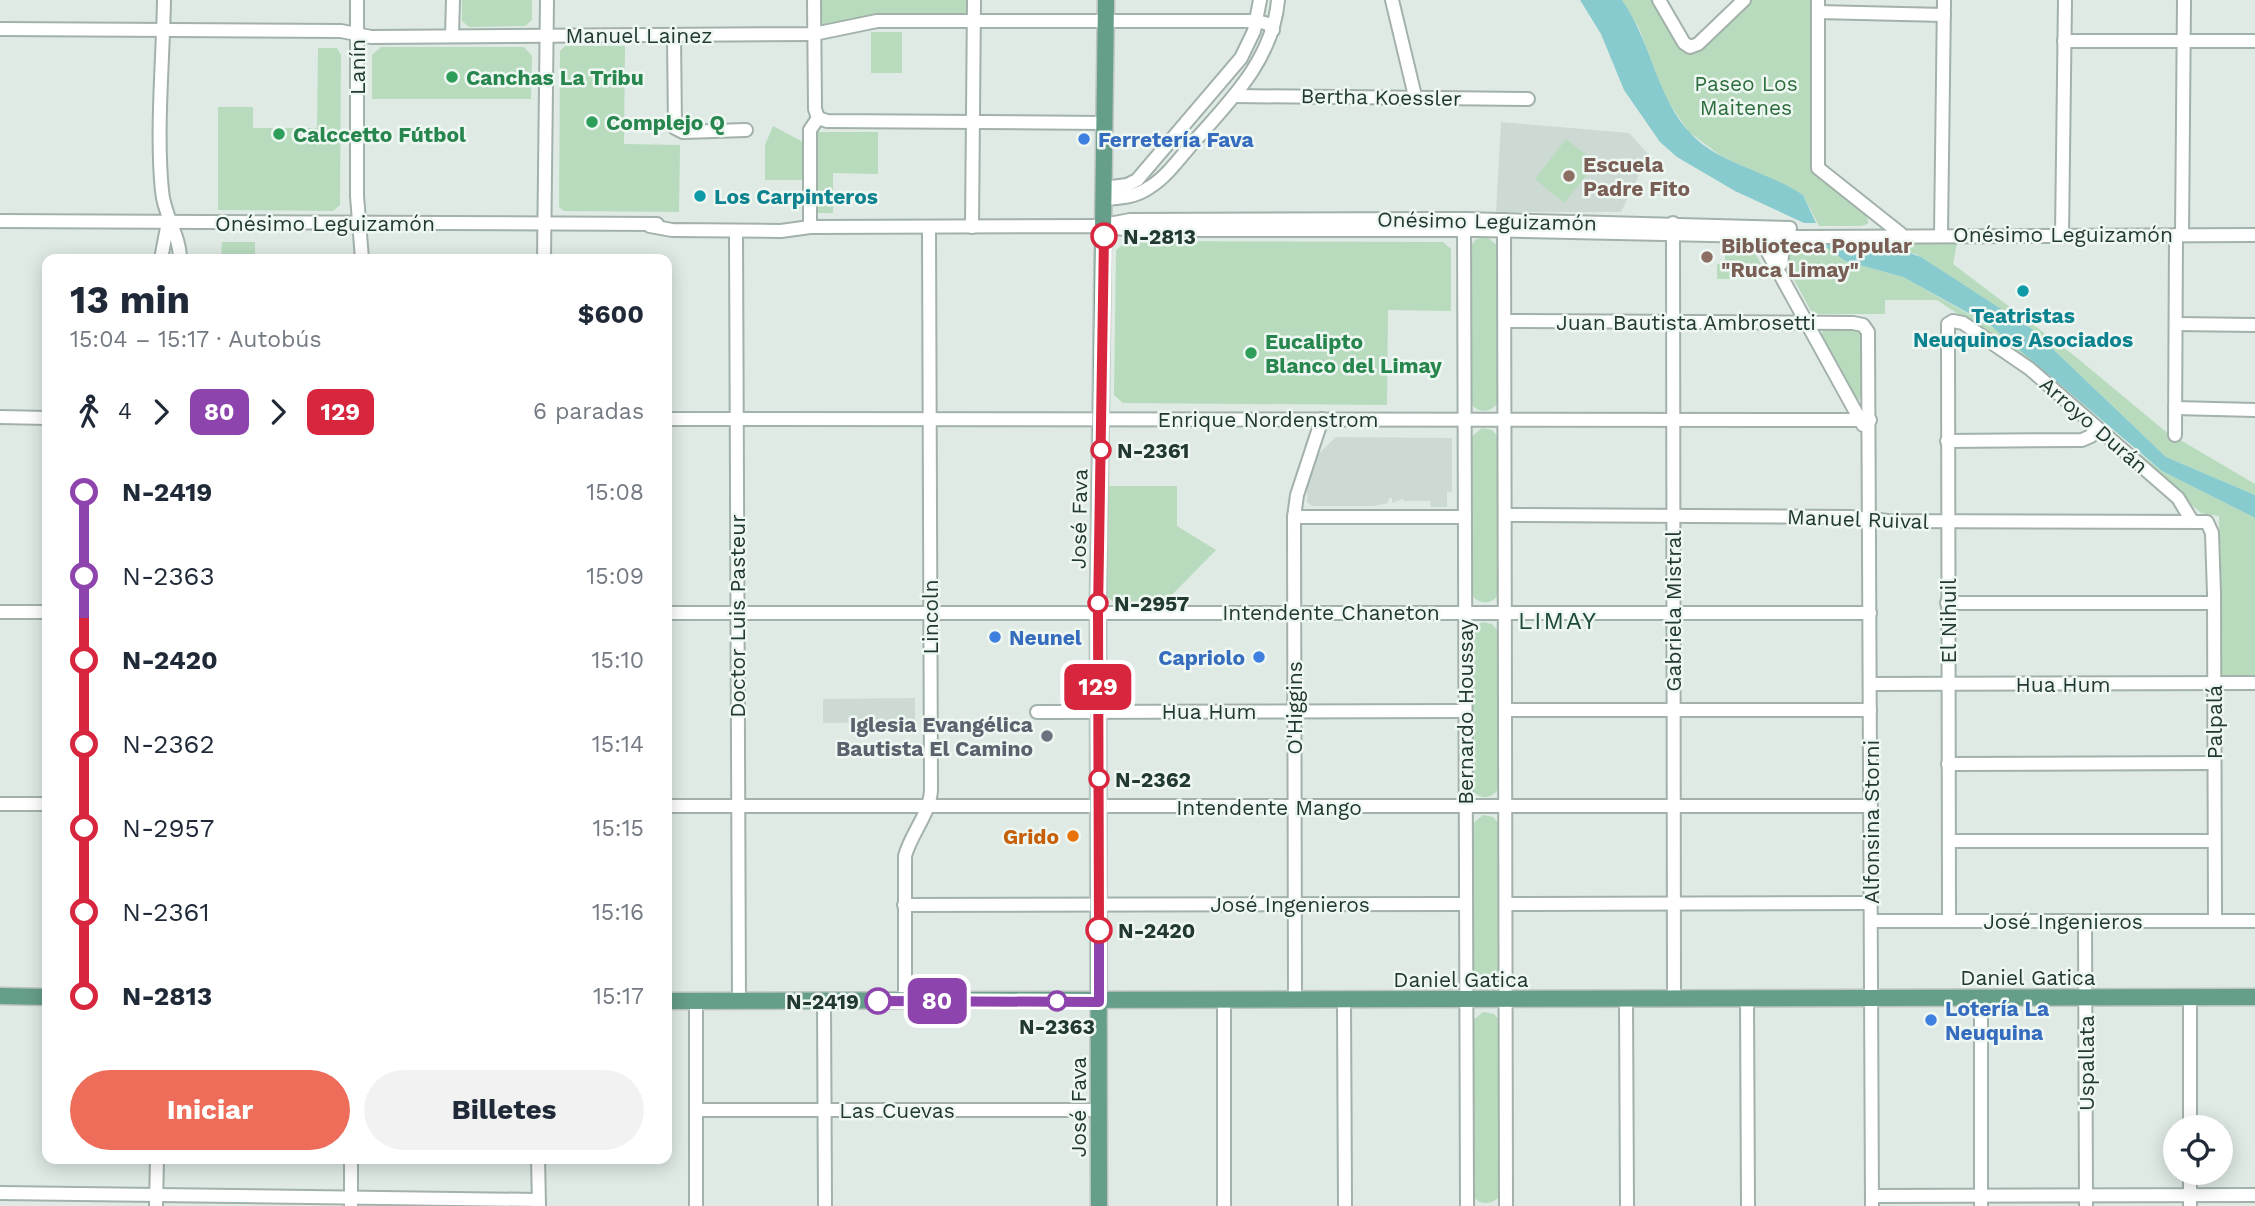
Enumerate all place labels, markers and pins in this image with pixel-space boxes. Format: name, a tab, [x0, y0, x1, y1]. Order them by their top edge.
place label: Canchas La Tribu	[466, 65, 644, 90]
marker: Canchas La Tribu	[444, 69, 460, 85]
place label: Complejo Q	[606, 110, 725, 135]
marker: Complejo Q	[584, 114, 600, 130]
place label: Calccetto Fútbol	[293, 122, 466, 147]
marker: Calccetto Fútbol	[271, 126, 287, 142]
place label: Ferretería Fava	[1098, 127, 1255, 152]
marker: Ferretería Fava	[1076, 131, 1092, 147]
place label: Escuela Padre Fito	[1583, 152, 1690, 201]
marker: Escuela Padre Fito	[1561, 168, 1577, 184]
place label: Los Carpinteros	[714, 184, 878, 209]
marker: Los Carpinteros	[692, 188, 708, 204]
marker: N-2813	[1091, 223, 1117, 249]
place label: N-2813	[1123, 224, 1196, 249]
place label: Biblioteca Popular "Ruca Limay"	[1721, 233, 1912, 282]
marker: Biblioteca Popular "Ruca Limay"	[1699, 249, 1715, 265]
marker: Teatristas Neuquinos Asociados	[2015, 283, 2031, 299]
place label: Teatristas Neuquinos Asociados	[1913, 303, 2133, 352]
place label: Eucalipto Blanco del Limay	[1265, 329, 1442, 378]
marker: Eucalipto Blanco del Limay	[1243, 345, 1259, 361]
place label: N-2361	[1117, 438, 1189, 463]
marker: N-2361	[1091, 440, 1111, 460]
place label: N-2957	[1114, 591, 1190, 616]
marker: N-2957	[1088, 593, 1108, 613]
place label: Neunel	[1009, 625, 1082, 650]
marker: Neunel	[987, 629, 1003, 645]
place label: Capriolo	[1158, 645, 1245, 670]
marker: Capriolo	[1251, 649, 1267, 665]
place label: Iglesia Evangélica Bautista El Camino	[836, 712, 1034, 761]
marker: Iglesia Evangélica Bautista El Camino	[1039, 728, 1055, 744]
place label: N-2362	[1115, 767, 1191, 792]
marker: N-2362	[1089, 769, 1109, 789]
place label: Grido	[1003, 824, 1059, 849]
marker: Grido	[1065, 828, 1081, 844]
marker: N-2420	[1086, 917, 1112, 943]
place label: N-2420	[1118, 918, 1195, 943]
marker: N-2419	[865, 988, 891, 1014]
place label: N-2419	[786, 989, 859, 1014]
marker: N-2363	[1047, 991, 1067, 1011]
place label: Lotería La Neuquina	[1945, 996, 2050, 1045]
marker: Lotería La Neuquina	[1923, 1012, 1939, 1028]
place label: N-2363	[1019, 1014, 1095, 1039]

